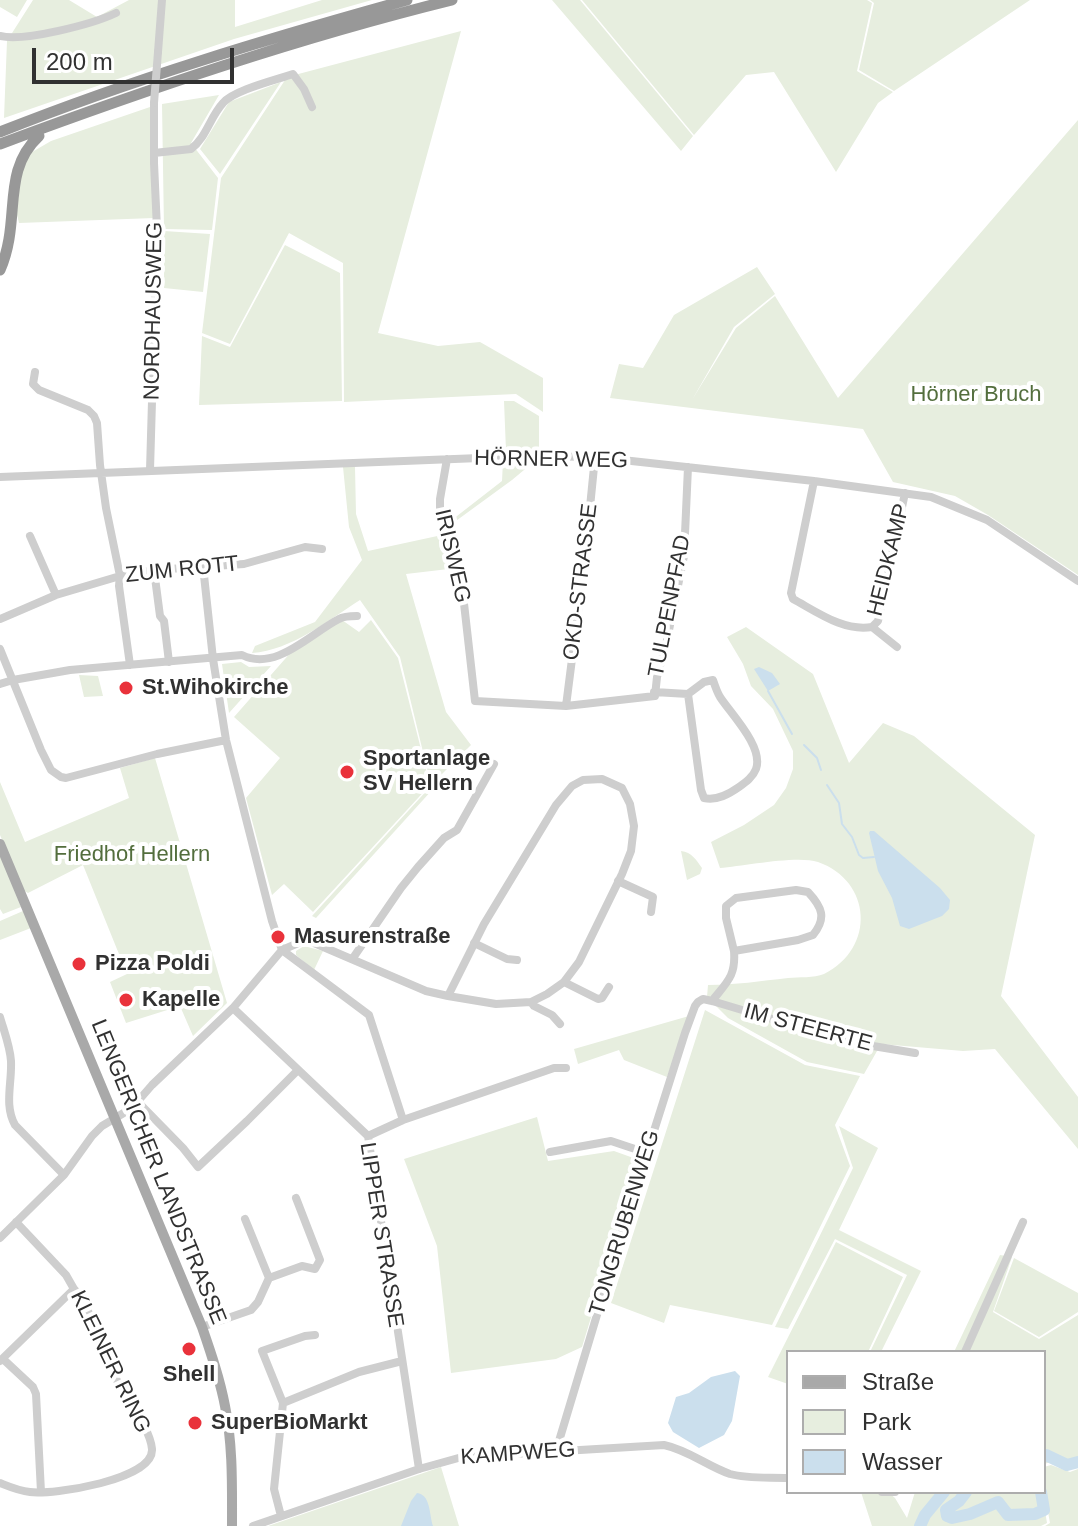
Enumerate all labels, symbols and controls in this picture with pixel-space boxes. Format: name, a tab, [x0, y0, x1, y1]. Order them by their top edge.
scale bar	[36, 32, 238, 82]
text: 200 m	[46, 48, 113, 75]
street label: NORDHAUSWEG	[139, 222, 169, 400]
park label: Hörner Bruch	[911, 382, 1041, 408]
street label: HÖRNER WEG	[474, 445, 628, 475]
street label: HEIDKAMP	[862, 501, 916, 619]
street label: OKD-STRASSE	[558, 502, 604, 662]
street label: IRISWEG	[428, 507, 476, 605]
street label: TULPENPFAD	[643, 533, 697, 679]
street label: ZUM ROTT	[124, 551, 240, 589]
place label: St.Wihokirche	[142, 675, 288, 701]
marker: St.Wihokirche	[117, 679, 135, 697]
place label: Sportanlage SV Hellern	[363, 746, 490, 798]
marker: Sportanlage SV Hellern	[338, 763, 356, 781]
park label: Friedhof Hellern	[54, 842, 210, 868]
place label: Masurenstraße	[294, 924, 451, 950]
marker: Masurenstraße	[269, 928, 287, 946]
place label: Pizza Poldi	[95, 951, 210, 977]
marker: Pizza Poldi	[70, 955, 88, 973]
place label: Kapelle	[142, 987, 220, 1013]
marker: Kapelle	[117, 991, 135, 1009]
street label: IM STEERTE	[741, 998, 875, 1058]
street label: LENGERICHER LANDSTRASSE	[85, 1016, 231, 1328]
street label: TONGRUBENWEG	[584, 1127, 666, 1319]
street label: LIPPER STRASSE	[353, 1141, 409, 1329]
street label: KLEINER RING	[64, 1286, 156, 1438]
marker: Shell	[180, 1340, 198, 1358]
legend	[786, 1350, 1046, 1494]
place label: Shell	[163, 1362, 215, 1388]
text: Straße	[862, 1368, 934, 1395]
text: Park	[862, 1408, 911, 1435]
place label: SuperBioMarkt	[211, 1410, 367, 1436]
marker: SuperBioMarkt	[186, 1414, 204, 1432]
street label: KAMPWEG	[460, 1437, 576, 1471]
text: Wasser	[862, 1448, 942, 1475]

